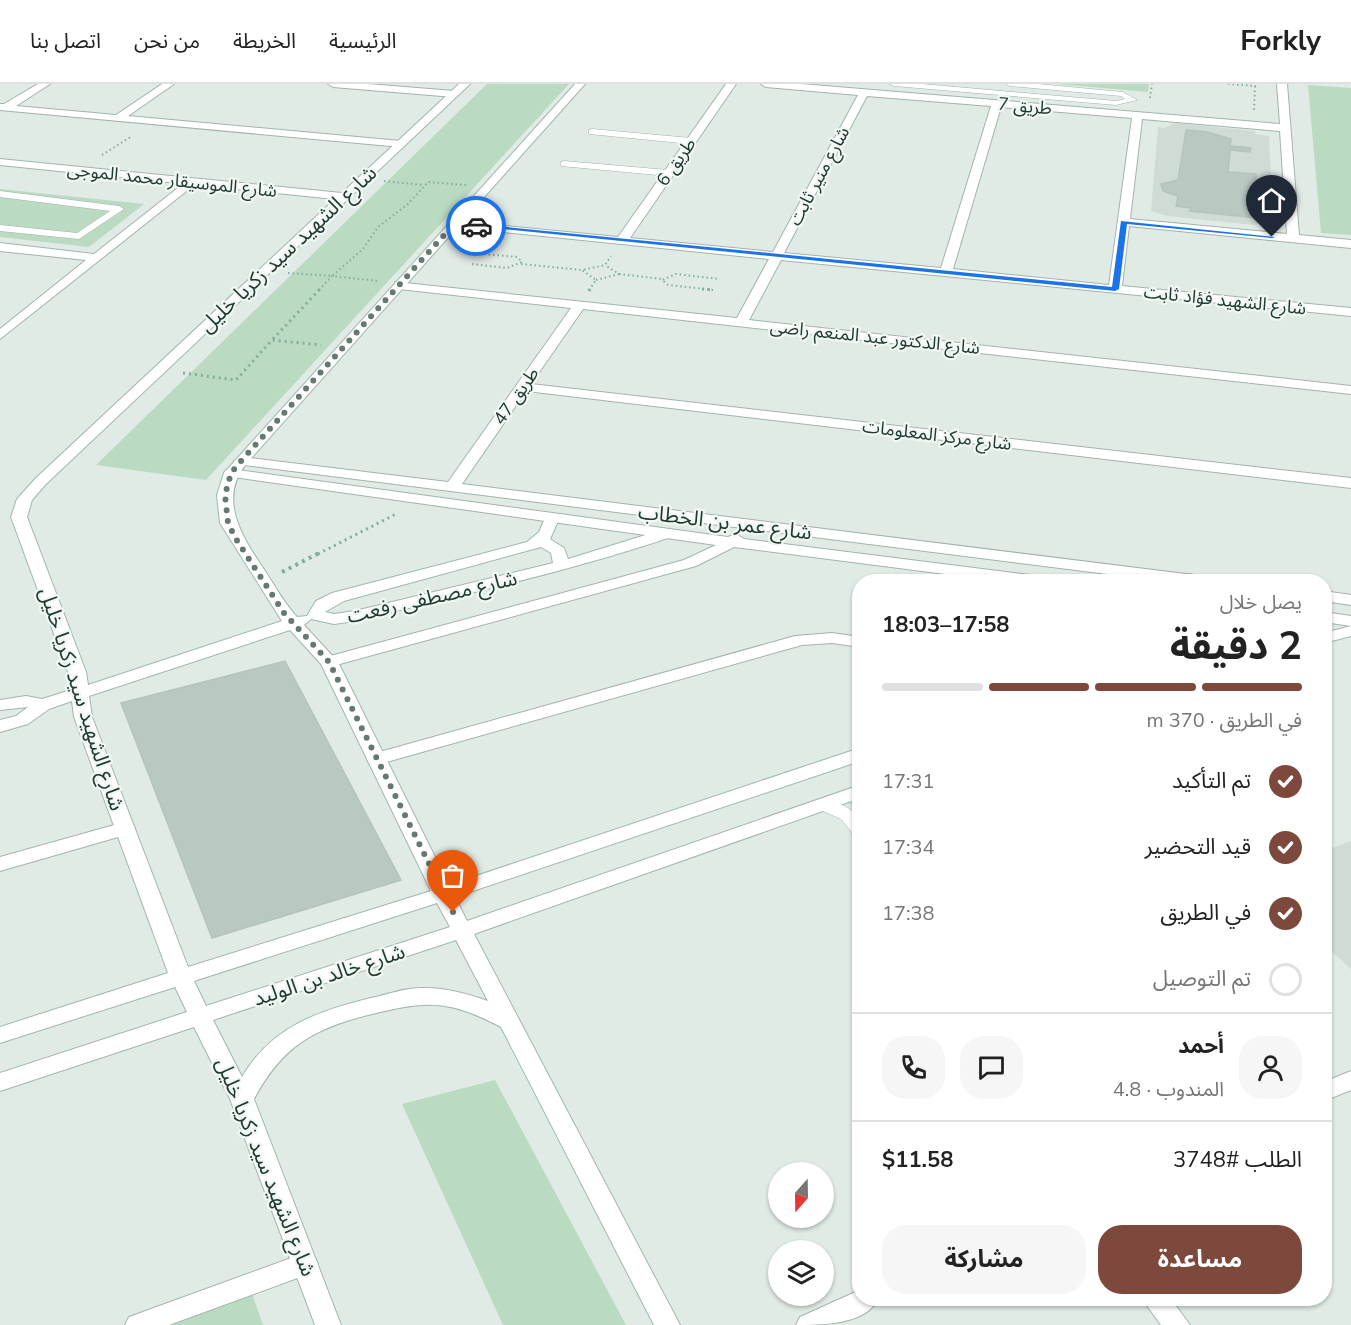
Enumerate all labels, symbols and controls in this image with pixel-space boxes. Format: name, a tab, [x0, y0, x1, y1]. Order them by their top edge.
text: Forkly	[1240, 22, 1321, 60]
text: اتصل بنا	[30, 27, 101, 55]
text: من نحن	[134, 27, 200, 55]
text: الخريطة	[233, 27, 296, 55]
text: الرئيسية	[329, 27, 396, 55]
street label: طريق 7	[997, 92, 1053, 120]
street label: شارع منير ثابت	[783, 122, 857, 231]
street label: طريق 6	[651, 133, 701, 191]
street label: شارع الموسيقار محمد الموجى	[66, 157, 278, 205]
street label: شارع الشهيد سيد زكريا خليل	[193, 159, 384, 340]
pin	[1246, 175, 1297, 237]
icon: home	[1255, 184, 1288, 217]
courier	[446, 196, 506, 256]
icon: car	[460, 210, 493, 243]
street label: شارع الشهيد فؤاد ثابت	[1142, 280, 1307, 322]
street label: شارع الدكتور عبد المنعم راضى	[769, 314, 981, 362]
street label: طريق 47	[488, 363, 544, 429]
street label: شارع مركز المعلومات	[861, 414, 1013, 458]
street label: شارع عمر بن الخطاب	[636, 497, 813, 548]
street label: شارع مصطفى رفعت	[344, 564, 520, 631]
street label: شارع الشهيد سيد زكريا خليل	[32, 584, 131, 815]
text: يصل خلال	[1220, 589, 1302, 616]
text: 17:58–18:03	[882, 610, 1010, 640]
text: 2 دقيقة	[1170, 620, 1302, 673]
text: في الطريق · 370 m	[1146, 707, 1302, 734]
icon: check	[1269, 765, 1302, 798]
text: تم التأكيد	[1172, 766, 1251, 796]
text: 17:31	[882, 768, 935, 795]
icon: check	[1269, 831, 1302, 864]
text: قيد التحضير	[1145, 832, 1251, 862]
text: 17:34	[882, 834, 935, 861]
pin	[427, 850, 478, 912]
icon: bag	[436, 859, 469, 892]
icon: check	[1269, 897, 1302, 930]
text: في الطريق	[1160, 898, 1251, 928]
text: 17:38	[882, 900, 935, 927]
street label: شارع خالد بن الوليد	[250, 937, 409, 1014]
text: تم التوصيل	[1153, 964, 1251, 994]
text: أحمد	[1178, 1031, 1224, 1061]
button: phone	[882, 1036, 945, 1099]
button: chat	[960, 1036, 1023, 1099]
button: person	[1239, 1036, 1302, 1099]
street label: شارع الشهيد سيد زكريا خليل	[208, 1054, 323, 1281]
text: المندوب · 4.8	[1113, 1076, 1224, 1103]
text: $11.58	[882, 1145, 953, 1175]
text: الطلب #3748	[1173, 1145, 1302, 1175]
north arrow	[768, 1162, 834, 1228]
map controls	[768, 1162, 834, 1306]
button: مشاركة	[882, 1225, 1086, 1294]
button: مساعدة	[1098, 1225, 1302, 1294]
button: layers	[768, 1240, 834, 1306]

